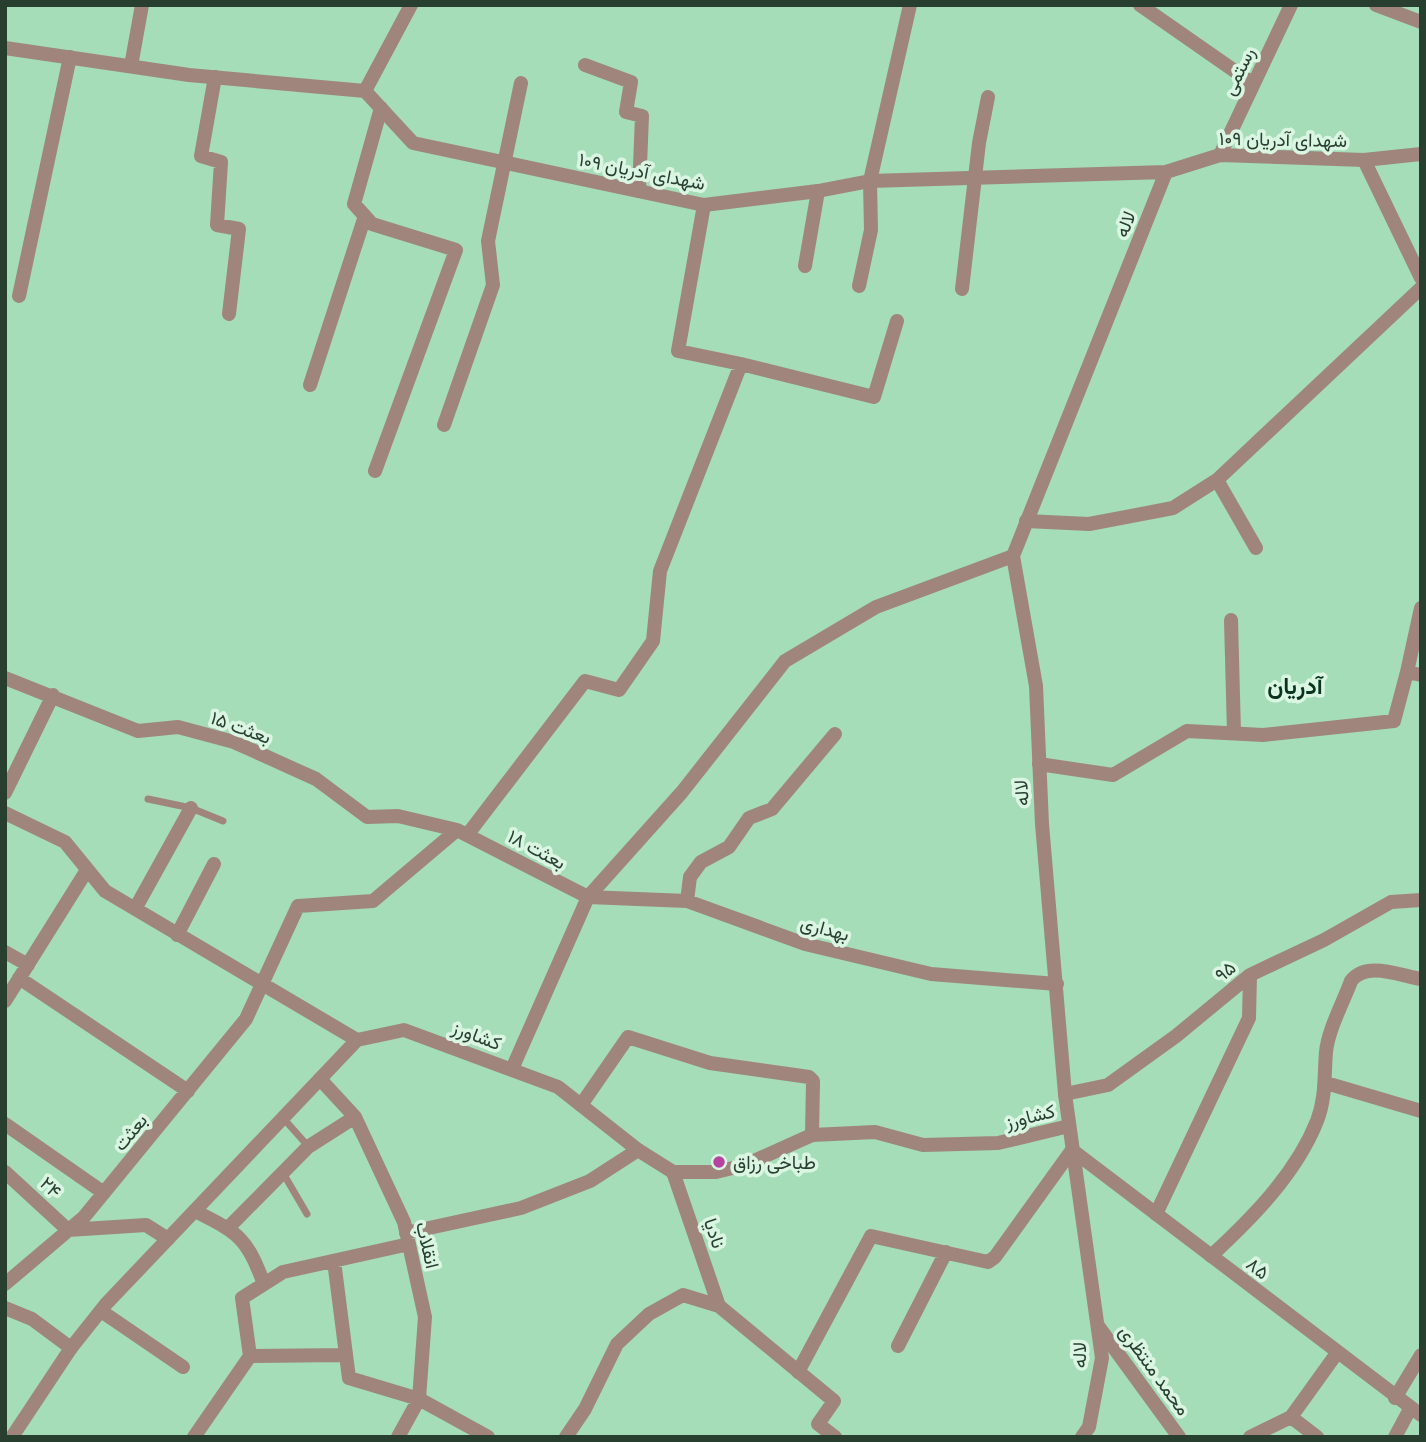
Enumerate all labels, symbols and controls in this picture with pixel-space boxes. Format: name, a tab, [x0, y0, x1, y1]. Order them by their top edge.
street label: رستمی	[1217, 44, 1260, 99]
street label: شهدای آدریان ۱۰۹	[1219, 127, 1347, 152]
street label: شهدای آدریان ۱۰۹	[577, 148, 707, 195]
street label: لاله	[1110, 208, 1141, 241]
district label: آدریان	[1267, 673, 1325, 701]
street label: بعثت ۱۵	[208, 706, 274, 749]
street label: لاله	[1009, 779, 1034, 807]
street label: بعثت ۱۸	[504, 825, 570, 874]
street label: بهداری	[798, 911, 852, 946]
street label: ۹۵	[1210, 956, 1240, 987]
street label: کشاورز	[448, 1015, 505, 1055]
street label: کشاورز	[1002, 1099, 1057, 1134]
street label: بعثت	[109, 1109, 152, 1155]
place label: طباخی رزاق	[733, 1151, 816, 1174]
marker: طباخی رزاق	[711, 1154, 727, 1170]
street label: ۲۴	[35, 1172, 66, 1203]
street label: نادیا	[699, 1215, 730, 1251]
street label: انقلاب	[411, 1219, 444, 1271]
street label: ۸۵	[1242, 1252, 1274, 1284]
street label: محمد منتظری	[1114, 1321, 1195, 1420]
street label: لاله	[1068, 1342, 1091, 1368]

